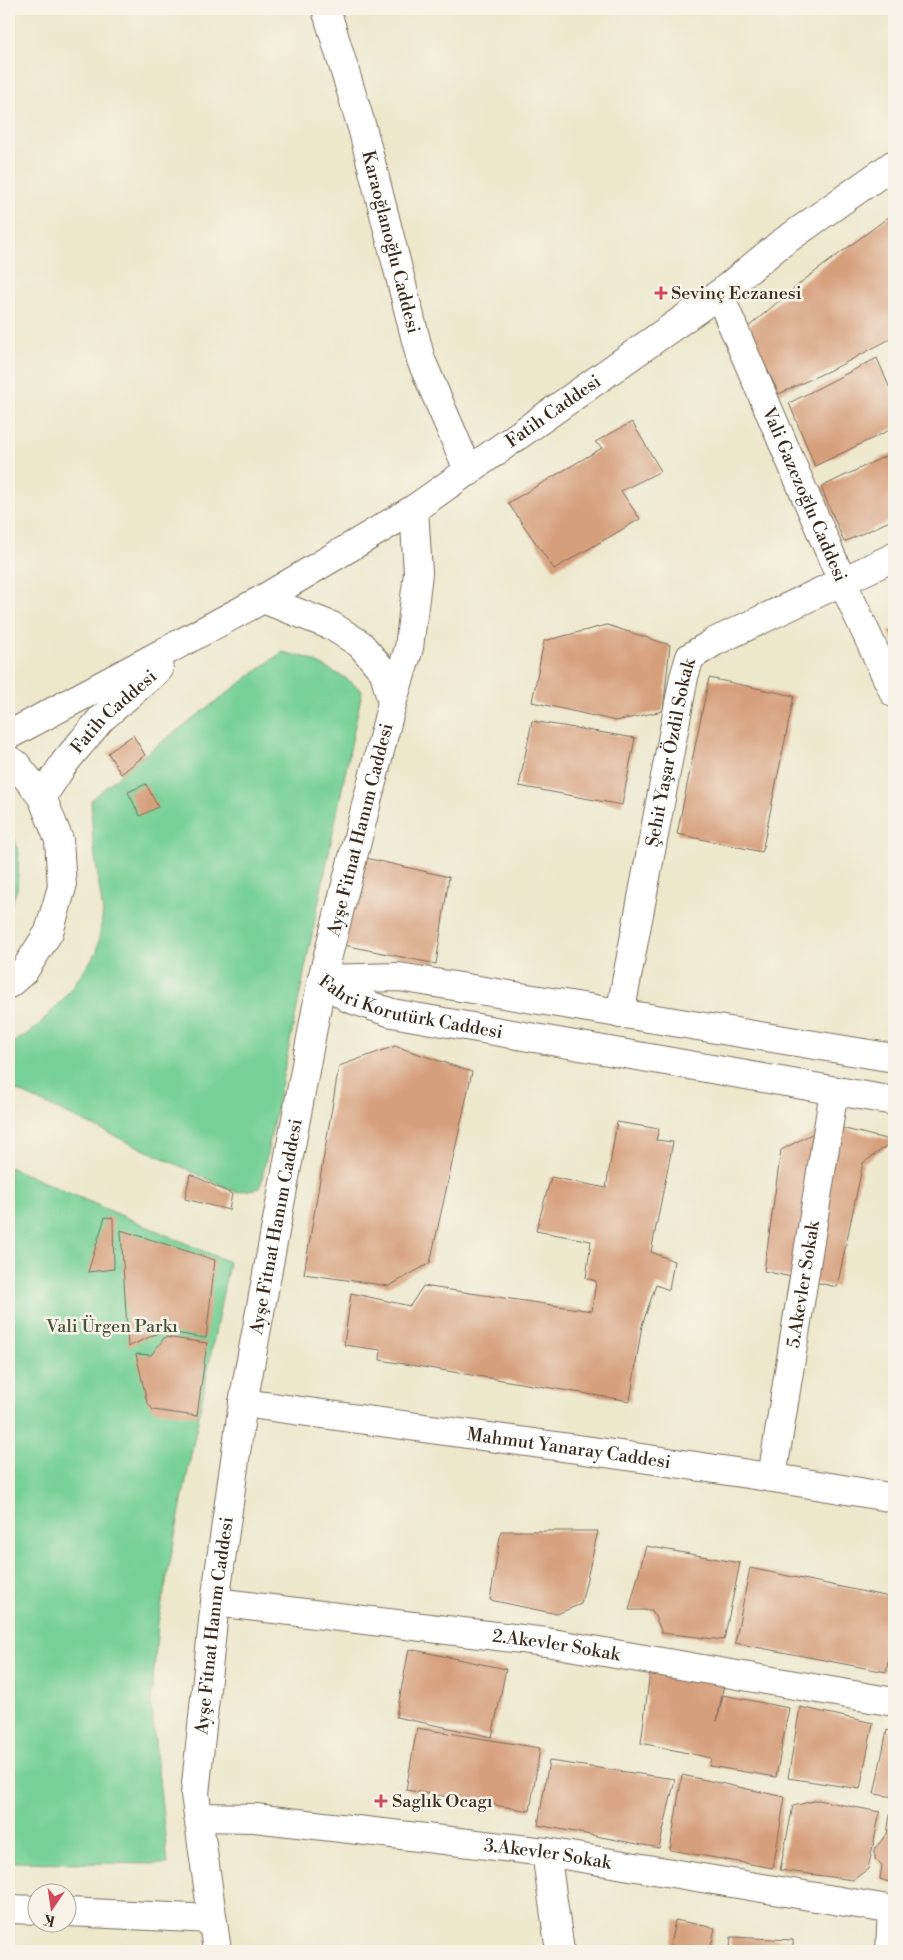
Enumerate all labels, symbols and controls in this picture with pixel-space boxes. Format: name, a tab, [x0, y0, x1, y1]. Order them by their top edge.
street label: Karaoğlanoğlu Caddesi	[357, 148, 425, 336]
place label: Sevinç Eczanesi	[671, 282, 802, 305]
marker: Sevinç Eczanesi	[655, 287, 667, 299]
street label: Fatih Caddesi	[501, 369, 605, 453]
street label: Vali Gazezoğlu Caddesi	[757, 403, 852, 585]
street label: Şehit Yaşar Özdil Sokak	[640, 654, 701, 849]
street label: Fatih Caddesi	[65, 665, 161, 758]
street label: Ayşe Fitnat Hanım Caddesi	[322, 721, 398, 940]
street label: Fahri Korutürk Caddesi	[314, 969, 505, 1044]
street label: Ayşe Fitnat Hanım Caddesi	[244, 1117, 307, 1337]
street label: 5.Akevler Sokak	[781, 1218, 825, 1350]
park label: Vali Ürgen Parkı	[45, 1315, 178, 1338]
street label: Mahmut Yanaray Caddesi	[465, 1422, 673, 1474]
street label: Ayşe Fitnat Hanım Caddesi	[190, 1515, 238, 1737]
street label: 2.Akevler Sokak	[491, 1624, 623, 1666]
place label: Saglık Ocagı	[392, 1790, 493, 1813]
marker: Saglık Ocagı	[374, 1794, 388, 1808]
street label: 3.Akevler Sokak	[483, 1833, 615, 1875]
north arrow	[28, 1882, 78, 1932]
text: K	[41, 1910, 57, 1930]

